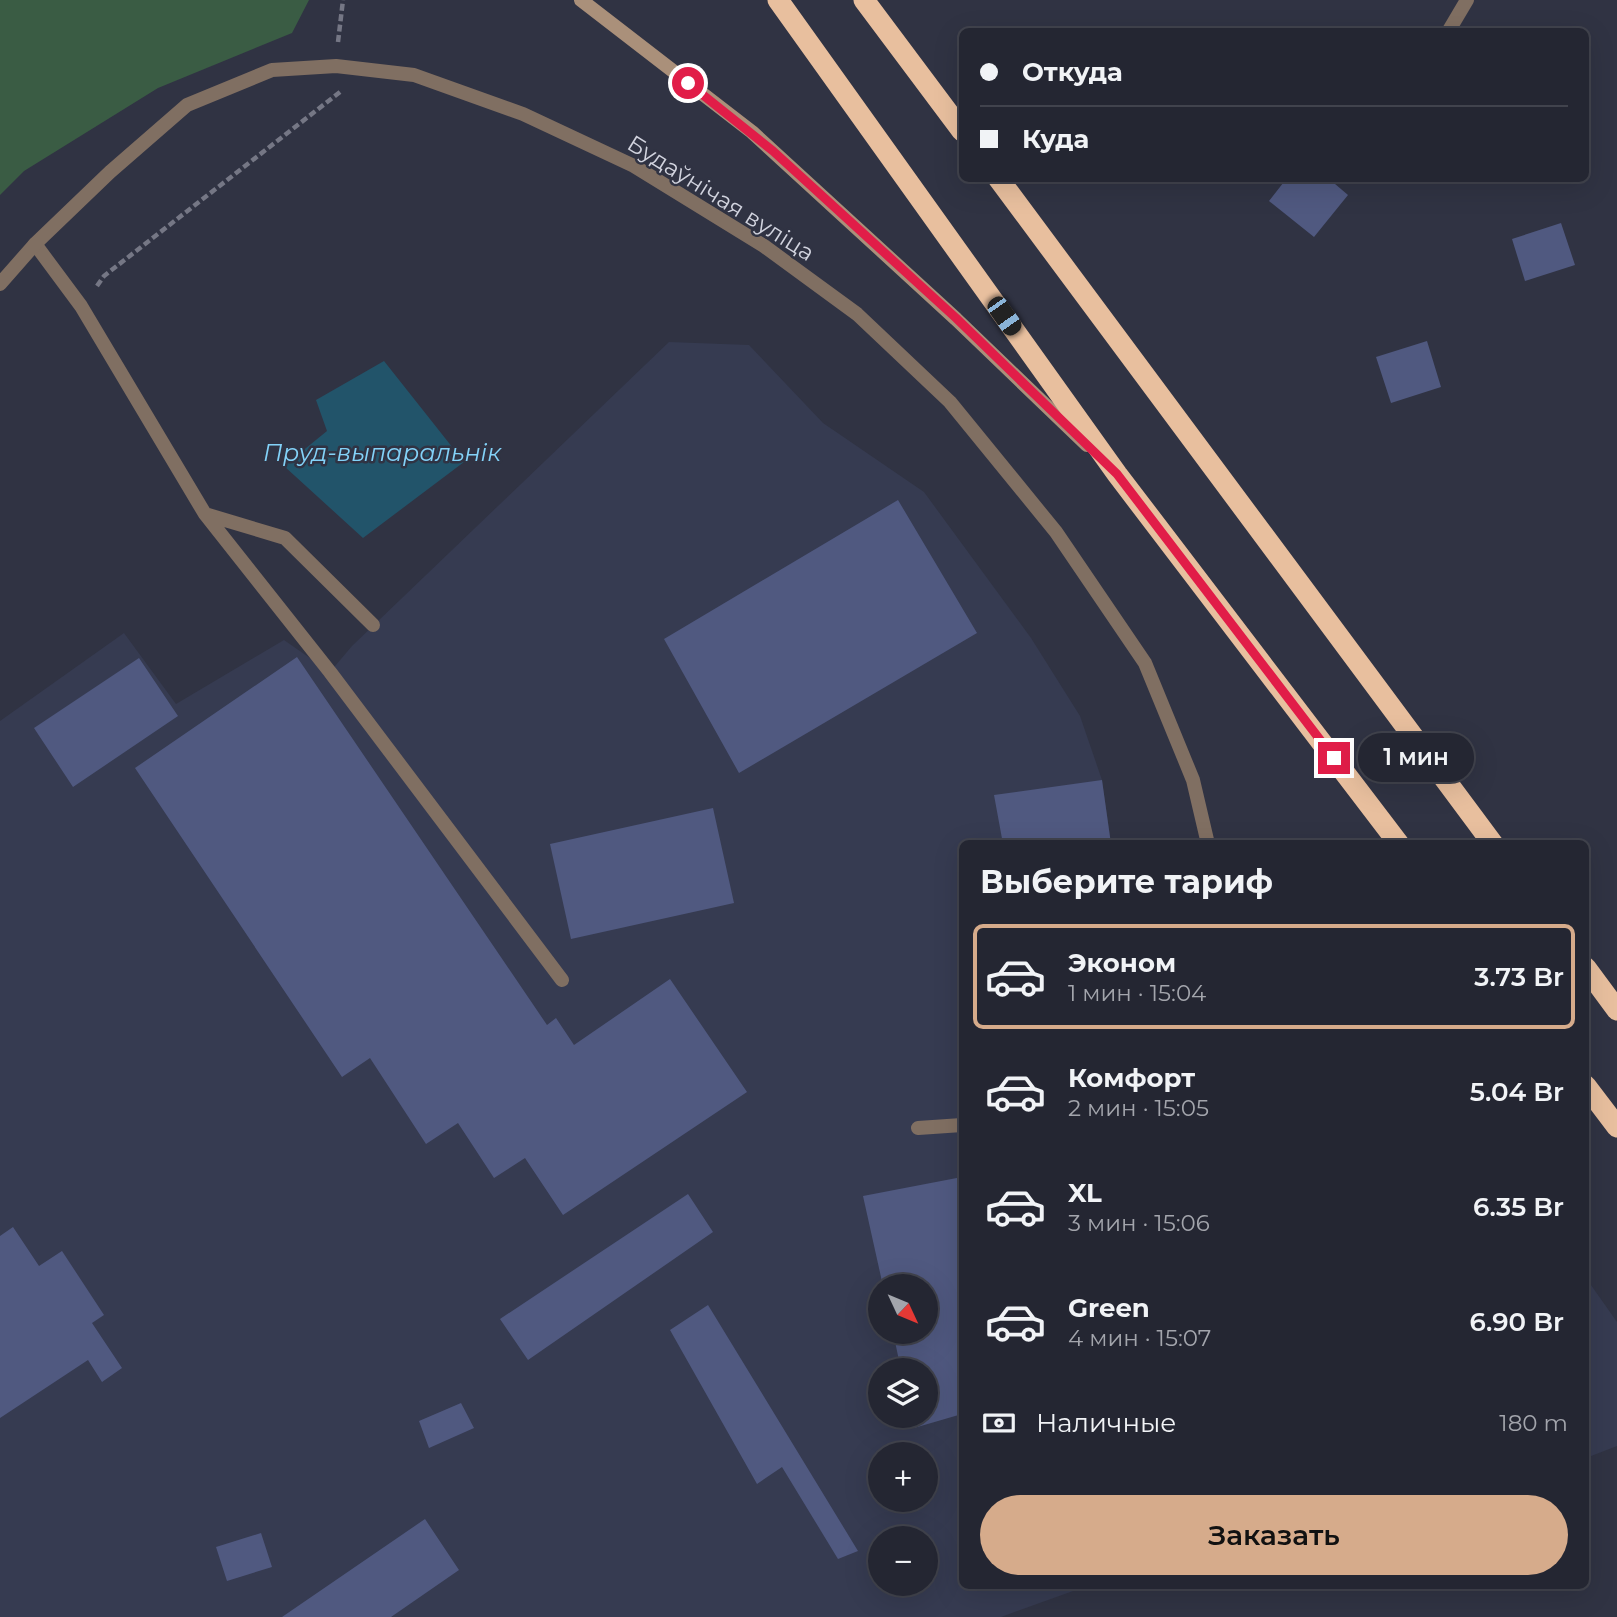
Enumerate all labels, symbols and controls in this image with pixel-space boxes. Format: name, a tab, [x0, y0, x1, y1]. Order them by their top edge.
text: Откуда	[1022, 56, 1123, 88]
route start	[672, 67, 704, 99]
text: Куда	[1022, 123, 1089, 155]
street label: Будаўнічая вуліца	[622, 129, 820, 267]
car	[984, 293, 1025, 339]
water label: Пруд-выпаральнік	[263, 438, 502, 467]
callout: 1 мин	[1358, 734, 1474, 782]
route end	[1318, 742, 1350, 774]
text: 1 мин	[1383, 743, 1449, 771]
text: Выберите тариф	[980, 862, 1273, 901]
icon: car	[984, 945, 1047, 1008]
text: Эконом	[1068, 947, 1176, 979]
text: 3.73 Br	[1474, 961, 1564, 993]
text: 1 мин · 15:04	[1068, 979, 1206, 1007]
icon: car	[984, 1060, 1047, 1123]
text: Комфорт	[1068, 1062, 1195, 1094]
text: 5.04 Br	[1470, 1076, 1564, 1108]
text: 2 мин · 15:05	[1068, 1094, 1209, 1122]
icon: car	[984, 1175, 1047, 1238]
text: XL	[1068, 1177, 1102, 1209]
text: 6.35 Br	[1473, 1191, 1564, 1223]
text: 3 мин · 15:06	[1068, 1209, 1210, 1237]
north arrow	[868, 1274, 938, 1344]
map controls	[868, 1274, 938, 1596]
icon: car	[984, 1290, 1047, 1353]
text: Green	[1068, 1292, 1150, 1324]
text: 6.90 Br	[1469, 1306, 1564, 1338]
text: 4 мин · 15:07	[1068, 1324, 1211, 1352]
button: layers	[868, 1358, 938, 1428]
icon: cash	[980, 1404, 1018, 1442]
text: Наличные	[1036, 1407, 1176, 1439]
text: 180 m	[1499, 1409, 1568, 1437]
button: +	[868, 1442, 938, 1512]
button: Заказать	[980, 1495, 1568, 1575]
button: −	[868, 1526, 938, 1596]

